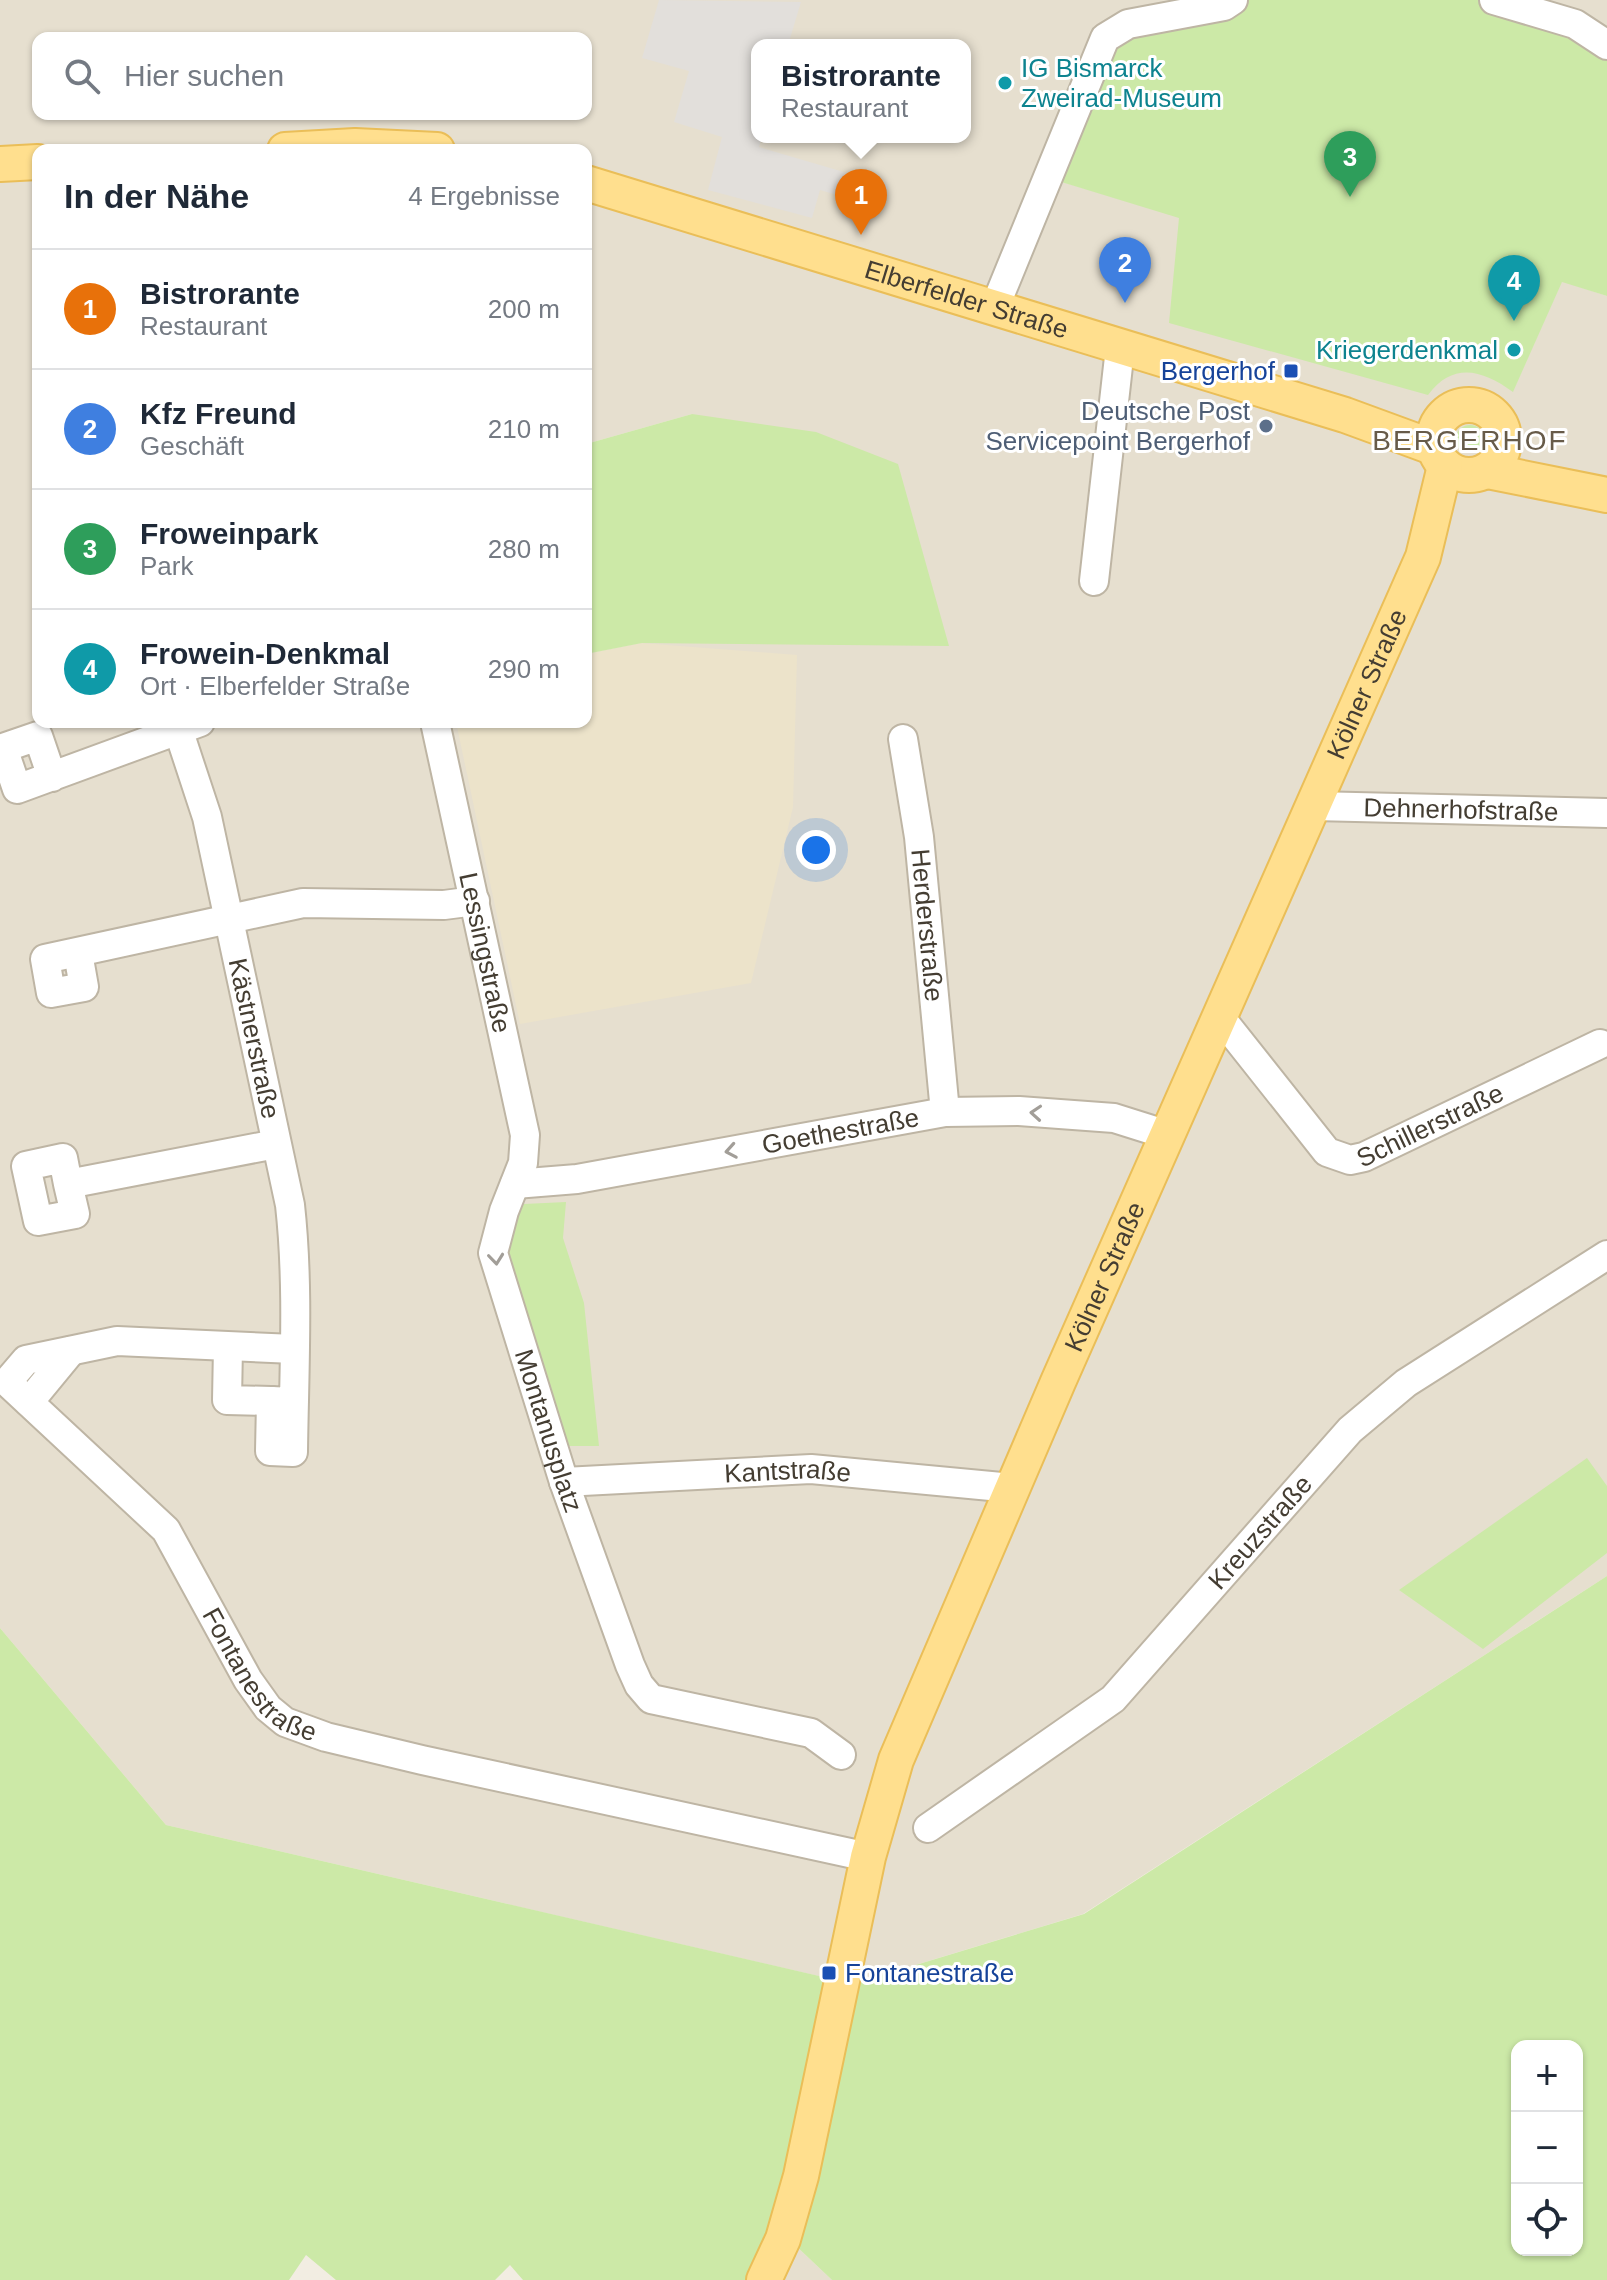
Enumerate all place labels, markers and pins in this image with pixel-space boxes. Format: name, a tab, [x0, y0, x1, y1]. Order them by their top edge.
place label: IG Bismarck Zweirad-Museum	[1021, 53, 1222, 113]
marker: IG Bismarck Zweirad-Museum	[996, 74, 1014, 92]
pin: 3	[1324, 131, 1376, 197]
pin: 1	[835, 169, 887, 235]
pin: 2	[1099, 237, 1151, 303]
pin: 4	[1488, 255, 1540, 321]
place label: Kriegerdenkmal	[1316, 335, 1498, 365]
marker: Kriegerdenkmal	[1505, 341, 1523, 359]
place label: Bergerhof	[1161, 356, 1276, 386]
marker: Bergerhof	[1282, 362, 1300, 380]
place label: Deutsche Post Servicepoint Bergerhof	[986, 396, 1251, 456]
marker: Deutsche Post Servicepoint Bergerhof	[1257, 417, 1275, 435]
place label: Fontanestraße	[845, 1958, 1014, 1988]
marker: Fontanestraße	[820, 1964, 838, 1982]

